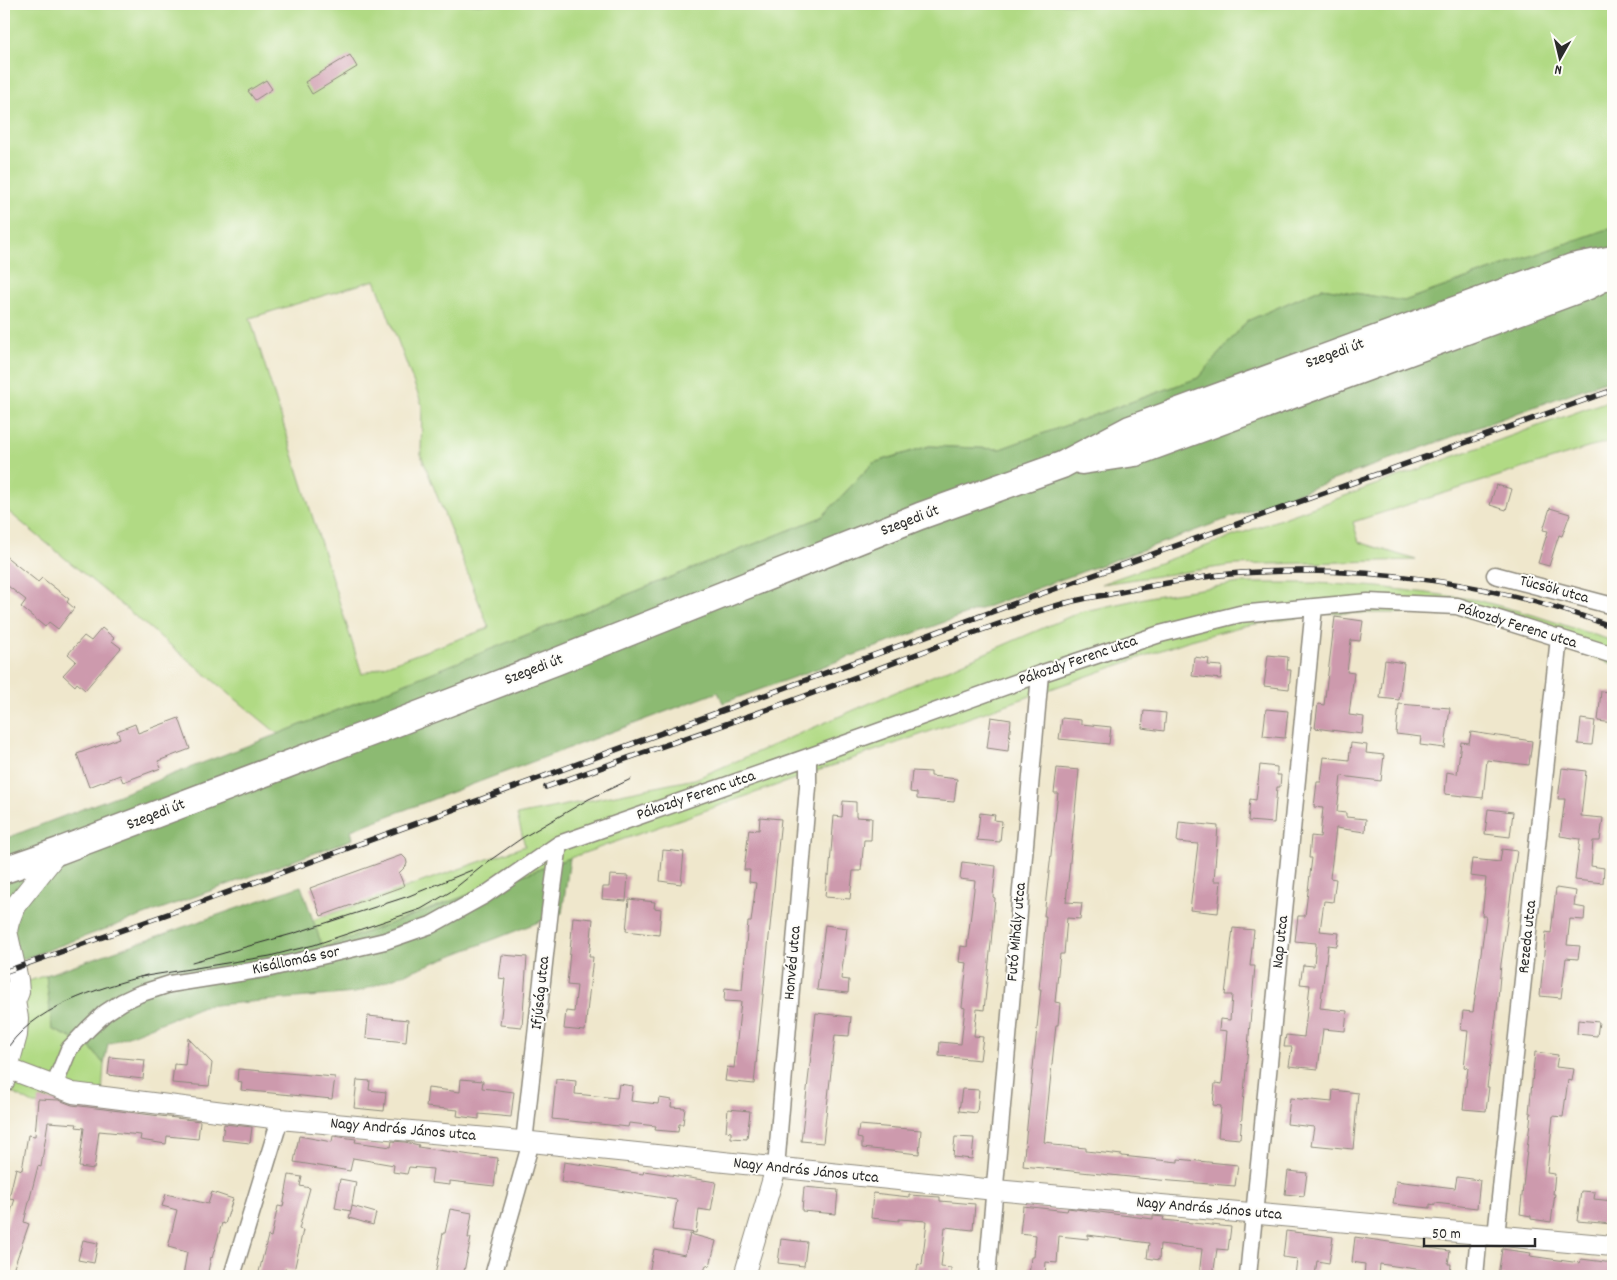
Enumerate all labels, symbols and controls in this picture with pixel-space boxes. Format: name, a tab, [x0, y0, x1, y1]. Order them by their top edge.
north arrow	[1534, 32, 1584, 82]
text: N	[1554, 58, 1563, 79]
street label: Szegedi út	[1302, 333, 1368, 375]
street label: Szegedi út	[877, 499, 943, 543]
street label: Tücsök utca	[1517, 570, 1592, 610]
street label: Pákozdy Ferenc utca	[1454, 597, 1580, 655]
street label: Pákozdy Ferenc utca	[1016, 630, 1141, 692]
street label: Szegedi út	[501, 648, 567, 692]
street label: Pákozdy Ferenc utca	[634, 765, 759, 827]
street label: Szegedi út	[123, 793, 189, 837]
street label: Futó Mihály utca	[1001, 881, 1033, 982]
street label: Rezeda utca	[1513, 899, 1543, 975]
street label: Nap utca	[1267, 914, 1295, 970]
street label: Honvéd utca	[778, 925, 808, 1001]
street label: Kisállomás sor	[250, 940, 342, 981]
street label: Ifjúság utca	[526, 955, 556, 1031]
street label: Nagy András János utca	[329, 1112, 477, 1148]
street label: Nagy András János utca	[732, 1152, 880, 1190]
street label: Nagy András János utca	[1135, 1191, 1283, 1227]
scale bar	[1424, 1215, 1536, 1247]
text: 50 m	[1432, 1224, 1461, 1246]

